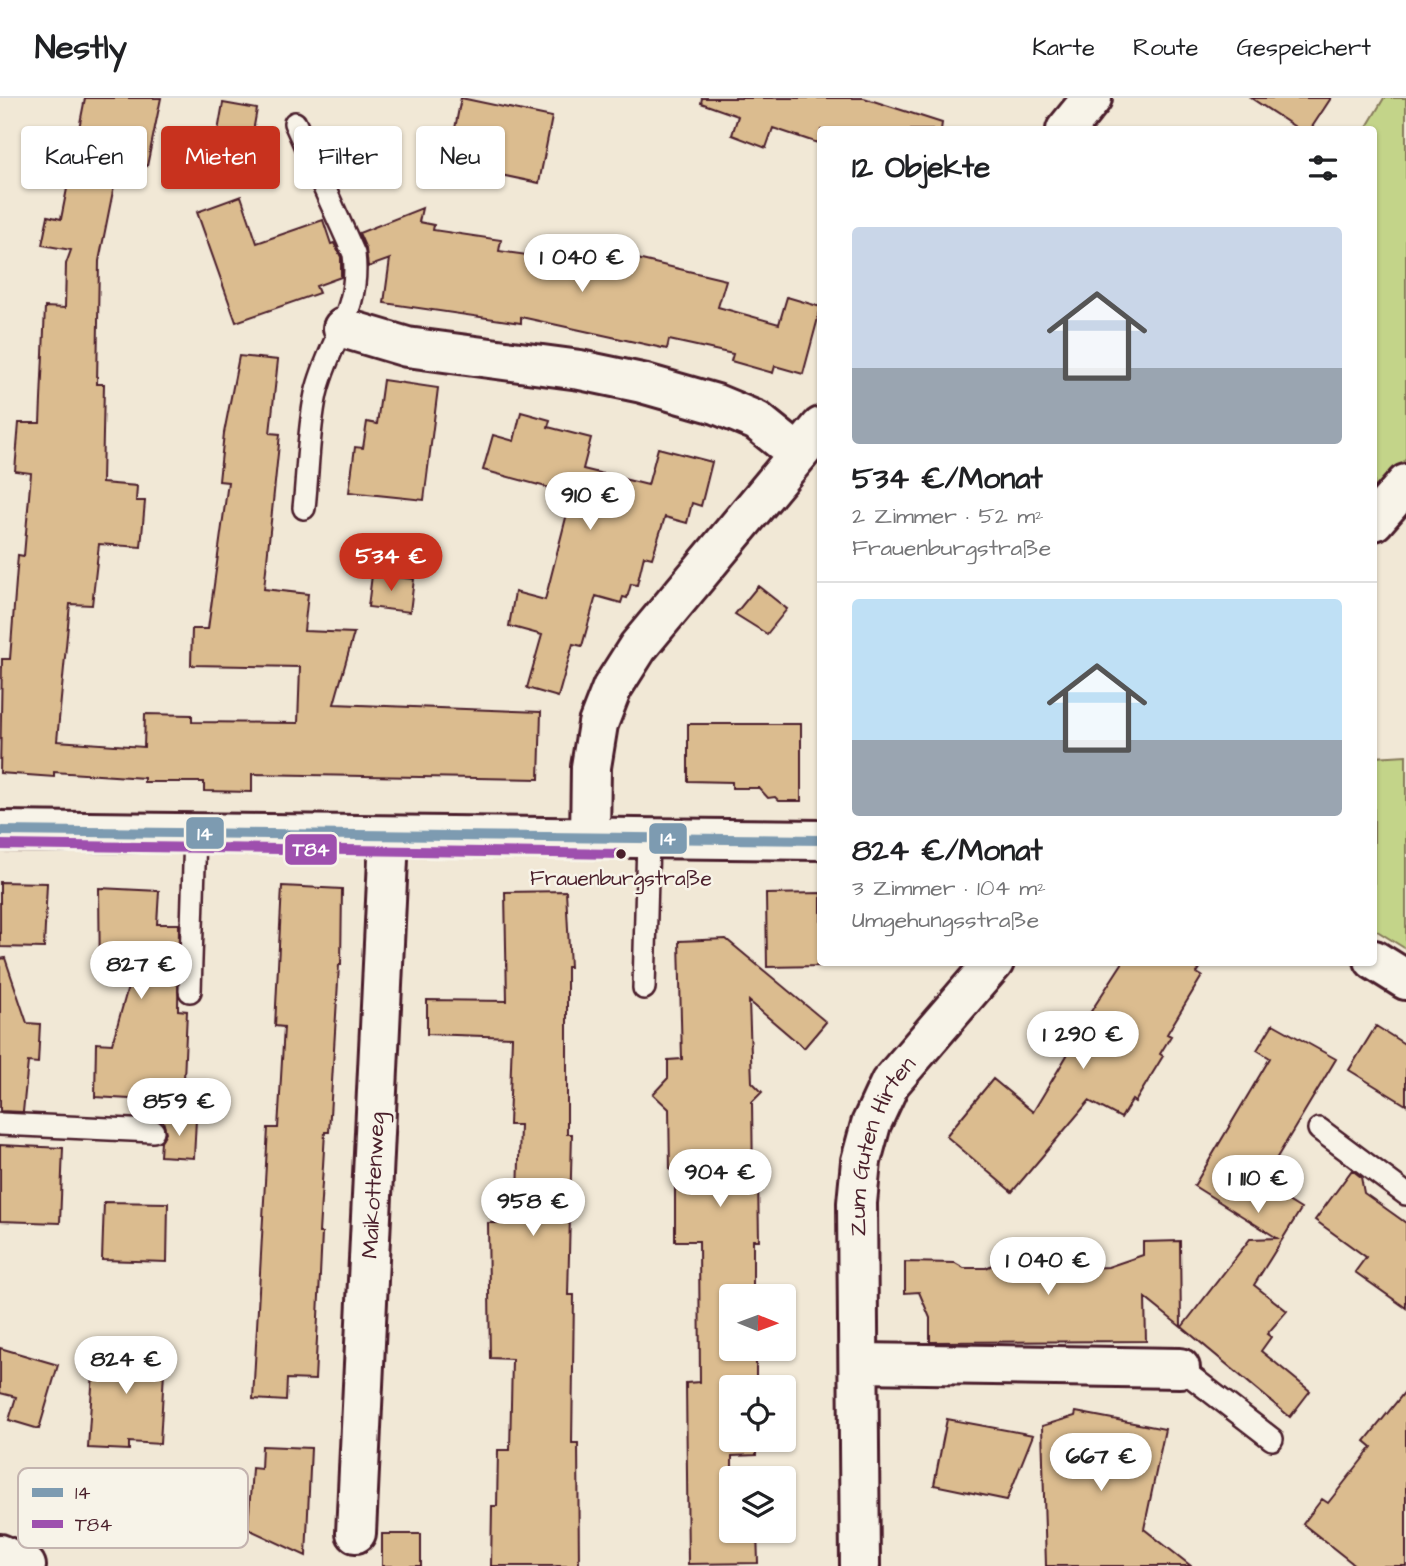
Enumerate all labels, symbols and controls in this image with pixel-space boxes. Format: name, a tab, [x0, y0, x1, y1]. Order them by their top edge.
text: Nestly	[35, 25, 127, 71]
text: Karte	[1032, 31, 1095, 65]
text: Route	[1133, 31, 1198, 65]
text: Gespeichert	[1236, 31, 1371, 65]
chip: Kaufen	[21, 126, 147, 189]
chip: Mieten	[161, 126, 280, 189]
chip: Filter	[294, 126, 402, 189]
chip: Neu	[416, 126, 505, 189]
text: 12 Objekte	[852, 147, 990, 189]
icon: filters	[1304, 149, 1342, 187]
pin: 1 040 €	[517, 234, 647, 294]
text: 1 040 €	[540, 241, 624, 273]
icon: home	[1034, 273, 1160, 399]
text: 534 €/Monat	[852, 458, 1043, 500]
pin: 910 €	[541, 472, 639, 532]
text: 910 €	[561, 479, 619, 511]
text: 2 Zimmer · 52 m²	[852, 500, 1044, 532]
text: Frauenburgstraße	[852, 532, 1051, 564]
pin: 534 €	[342, 533, 440, 593]
text: 534 €	[355, 540, 427, 572]
icon: home	[1034, 645, 1160, 771]
line badge: 14	[185, 816, 225, 850]
text: 14	[197, 821, 213, 848]
line badge: 14	[648, 822, 688, 855]
text: 14	[660, 826, 676, 853]
text: 824 €/Monat	[852, 830, 1043, 872]
line badge: T84	[284, 833, 338, 866]
text: T84	[291, 837, 330, 864]
marker: Frauenburgstraße	[614, 847, 628, 861]
place label: Frauenburgstraße	[530, 864, 712, 895]
text: 3 Zimmer · 104 m²	[852, 872, 1046, 904]
text: Umgehungsstraße	[852, 904, 1039, 936]
pin: 827 €	[92, 942, 190, 1001]
text: 827 €	[106, 948, 176, 980]
pin: 1 290 €	[1018, 1012, 1148, 1071]
text: 1 290 €	[1043, 1018, 1123, 1050]
street label: Zum Guten Hirten	[842, 1049, 923, 1236]
pin: 859 €	[130, 1079, 228, 1138]
text: 859 €	[143, 1085, 215, 1117]
street label: Maikottenweg	[354, 1111, 394, 1260]
pin: 904 €	[671, 1150, 769, 1209]
text: 904 €	[685, 1156, 755, 1188]
pin: 1 110 €	[1193, 1156, 1323, 1215]
text: 1 110 €	[1228, 1162, 1288, 1194]
pin: 958 €	[484, 1178, 582, 1238]
text: 958 €	[497, 1185, 569, 1217]
pin: 1 040 €	[983, 1238, 1113, 1297]
text: 1 040 €	[1006, 1244, 1090, 1276]
north arrow	[719, 1284, 796, 1362]
map controls	[719, 1284, 796, 1543]
pin: 824 €	[77, 1336, 175, 1396]
text: 824 €	[90, 1343, 162, 1375]
button: locate	[719, 1375, 796, 1452]
pin: 667 €	[1052, 1434, 1150, 1493]
text: 667 €	[1066, 1440, 1136, 1472]
button: layers	[719, 1466, 796, 1543]
legend	[18, 1468, 248, 1548]
text: 14	[75, 1480, 90, 1507]
text: T84	[75, 1512, 112, 1539]

